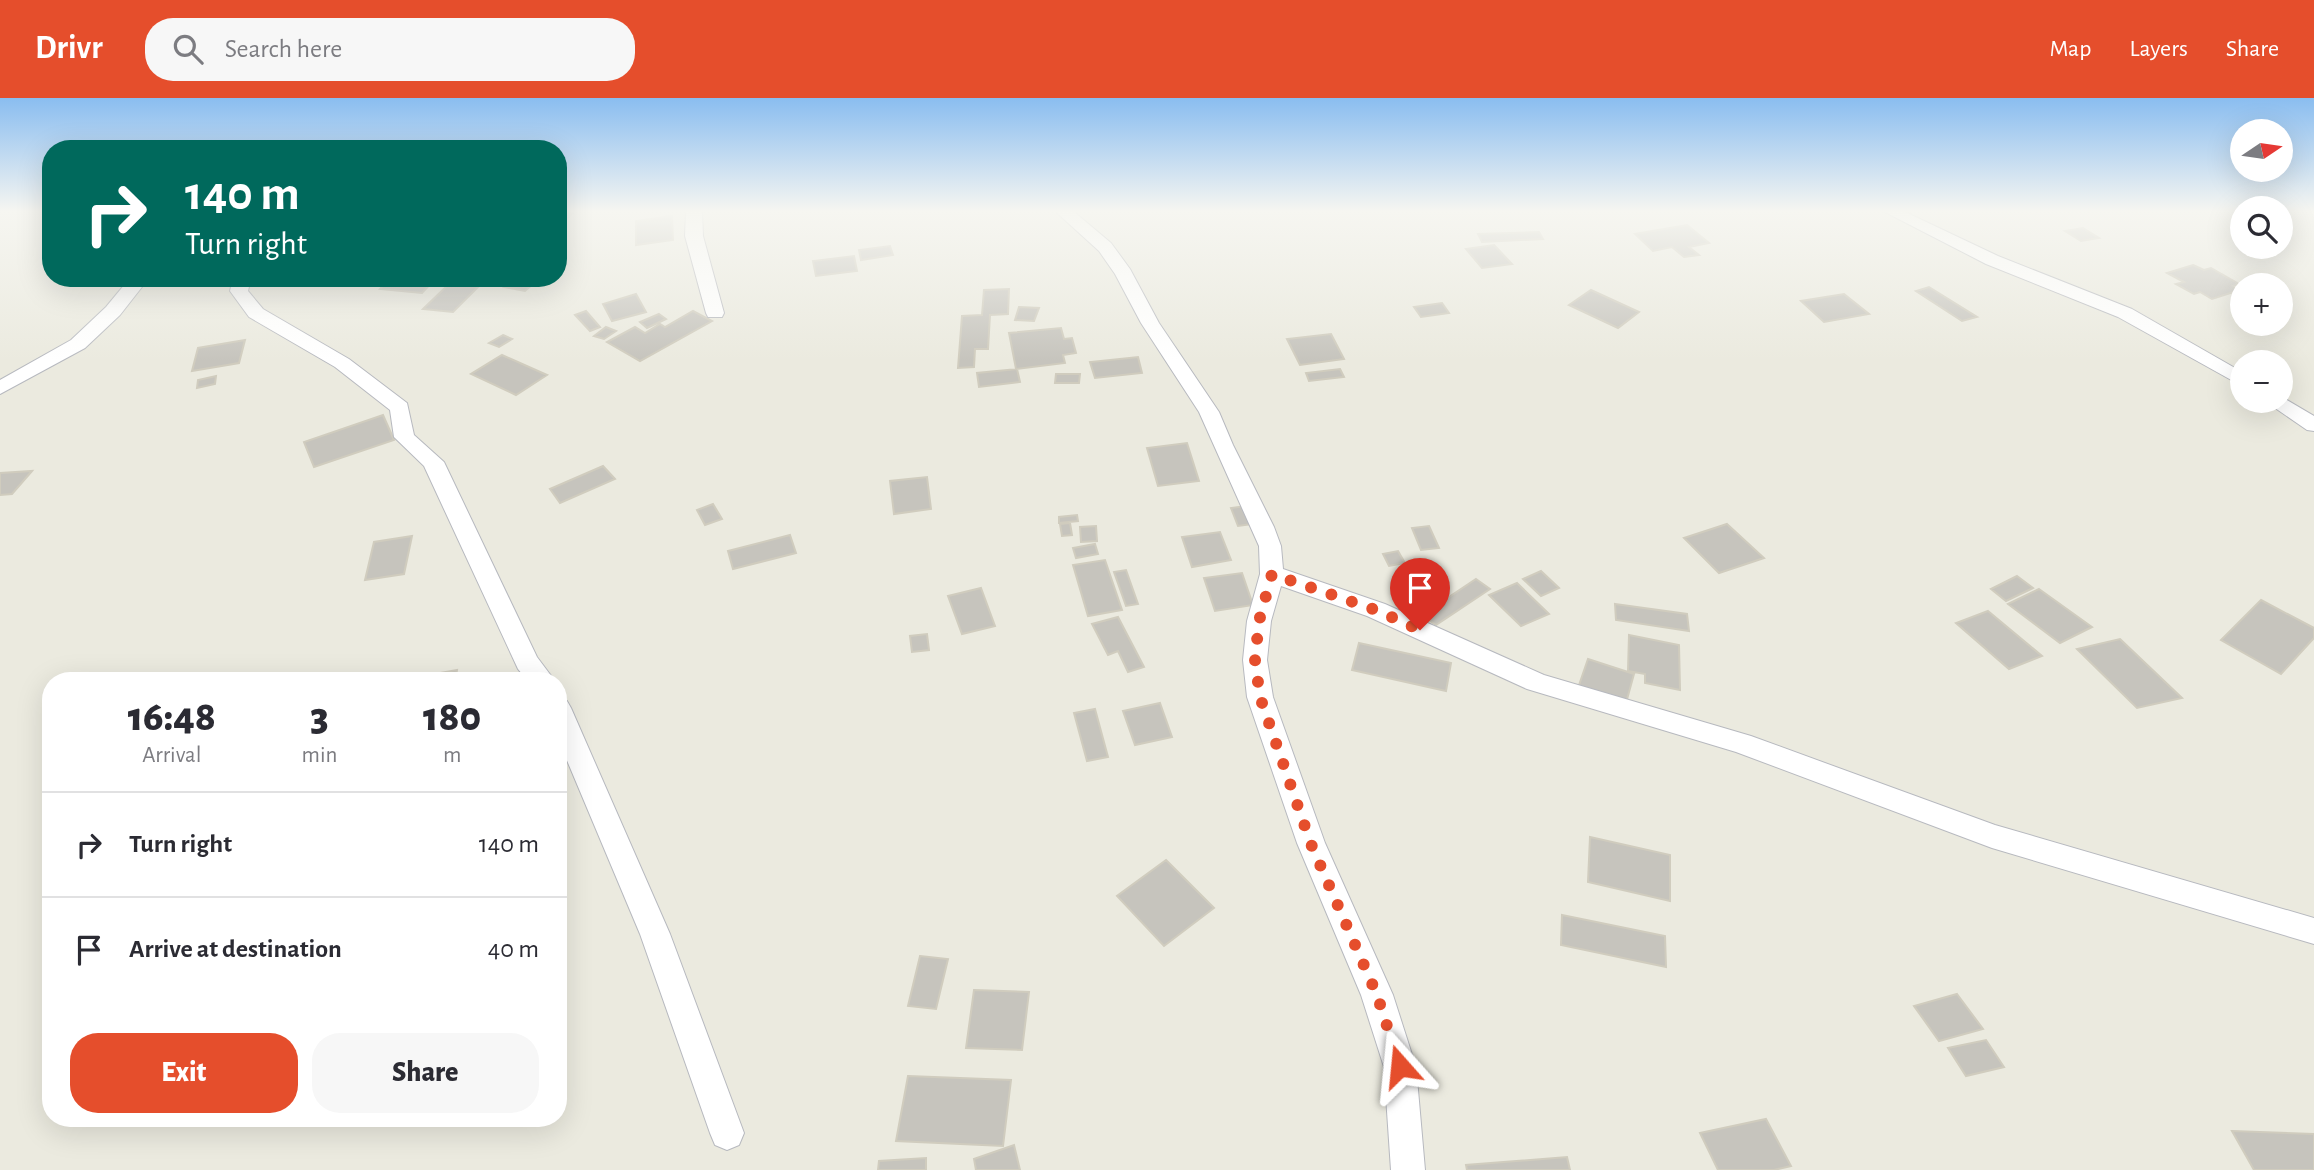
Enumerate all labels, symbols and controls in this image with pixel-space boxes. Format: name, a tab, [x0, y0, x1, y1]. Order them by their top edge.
search box	[145, 18, 635, 81]
icon: search	[169, 30, 207, 68]
text: Drivr	[35, 32, 103, 65]
text: Search here	[225, 36, 342, 62]
text: Map	[2049, 37, 2091, 61]
text: Layers	[2129, 37, 2188, 61]
text: Share	[2226, 37, 2279, 61]
north arrow	[2230, 119, 2292, 182]
map controls	[2230, 119, 2293, 413]
icon: right	[70, 168, 161, 259]
text: 140 m	[185, 170, 300, 219]
button: search	[2230, 196, 2293, 259]
text: Turn right	[185, 228, 307, 260]
button: +	[2230, 273, 2293, 336]
button: −	[2230, 350, 2293, 413]
pin	[1390, 558, 1450, 630]
icon: arrive	[1401, 569, 1439, 607]
text: 16:48	[128, 696, 216, 738]
text: 3	[310, 696, 329, 738]
text: 180	[423, 696, 481, 738]
text: Arrival	[142, 744, 201, 767]
text: min	[302, 744, 337, 767]
text: m	[443, 744, 461, 767]
icon: right	[70, 826, 108, 864]
text: Turn right	[129, 831, 232, 857]
text: 140 m	[479, 831, 539, 857]
icon: arrive	[70, 931, 108, 969]
text: Arrive at destination	[129, 936, 342, 962]
text: 40 m	[488, 936, 539, 962]
position arrow	[1363, 1029, 1437, 1103]
button: Exit	[70, 1033, 298, 1113]
button: Share	[312, 1033, 539, 1113]

